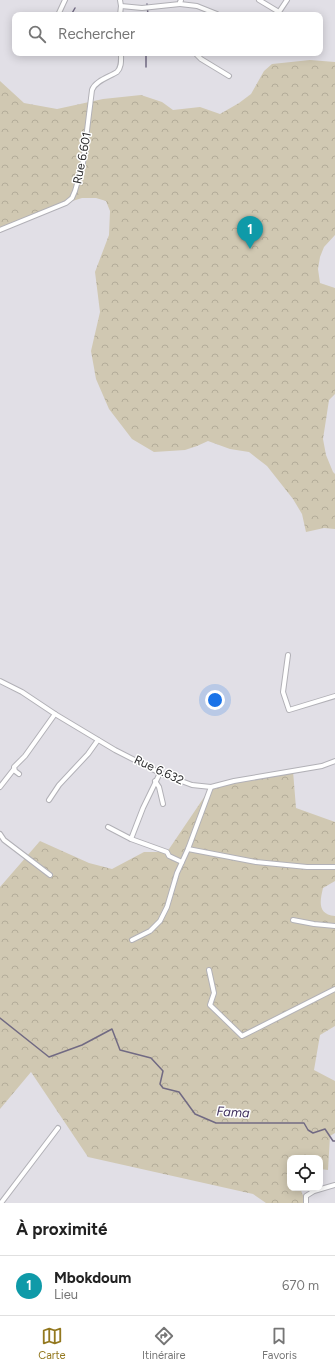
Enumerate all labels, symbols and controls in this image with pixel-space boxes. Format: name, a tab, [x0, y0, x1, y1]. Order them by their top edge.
search box	[12, 12, 323, 56]
icon: search	[26, 23, 48, 45]
text: Rechercher	[58, 25, 135, 43]
street label: Rue 6.601	[70, 131, 94, 185]
pin: 1	[237, 216, 263, 249]
your location	[205, 690, 225, 710]
street label: Rue 6.632	[132, 752, 186, 788]
water label: Fama	[216, 1104, 250, 1120]
map controls	[287, 1155, 323, 1191]
button: locate	[287, 1155, 323, 1191]
text: À proximité	[16, 1219, 107, 1239]
text: Mbokdoum	[54, 1269, 131, 1287]
text: 1	[26, 1278, 32, 1293]
text: 670 m	[282, 1278, 319, 1293]
text: Lieu	[54, 1287, 78, 1302]
tab: Carte	[38, 1325, 66, 1362]
tab: Itinéraire	[142, 1325, 186, 1362]
tab: Favoris	[262, 1325, 297, 1362]

